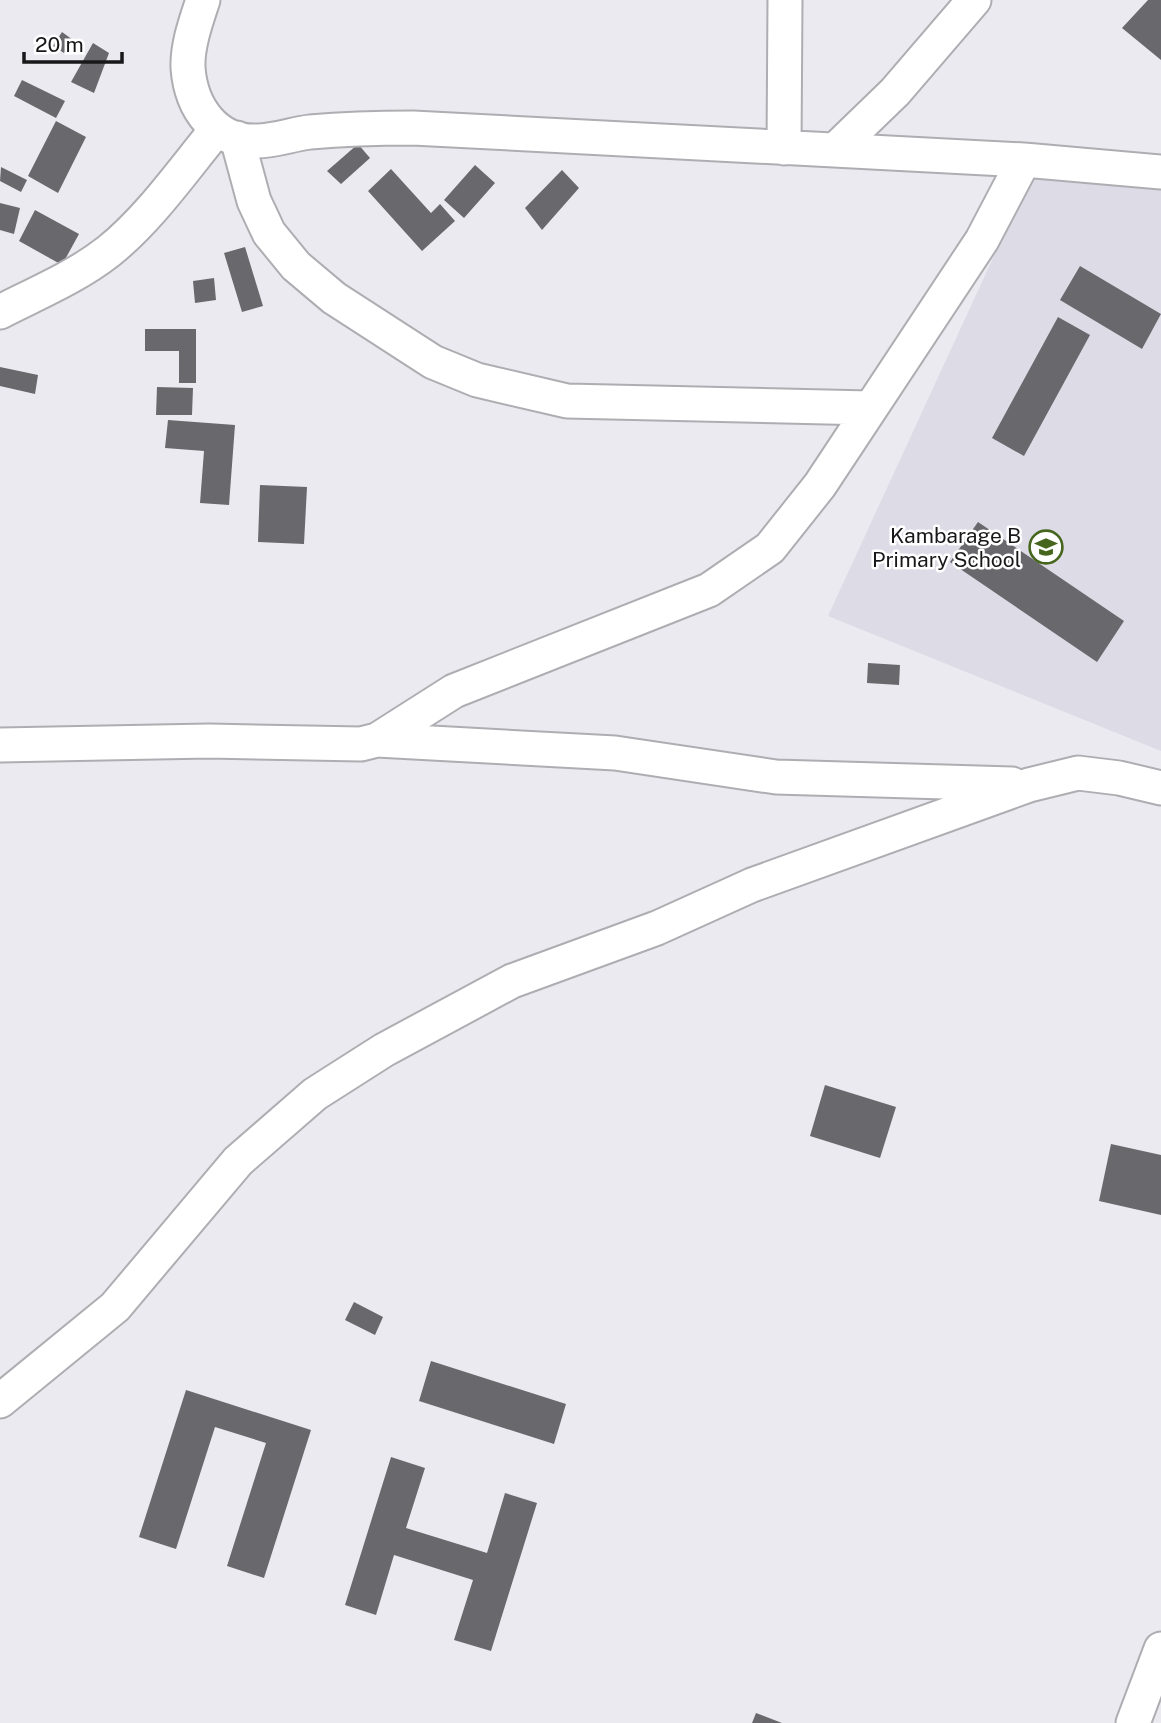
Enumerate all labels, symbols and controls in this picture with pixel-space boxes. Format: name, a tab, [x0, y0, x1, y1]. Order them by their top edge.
scale bar	[24, 21, 122, 65]
text: 20 m	[35, 32, 84, 57]
place label: Kambarage B Primary School	[872, 523, 1021, 572]
school or university icon: Kambarage B Primary School	[1027, 528, 1065, 566]

